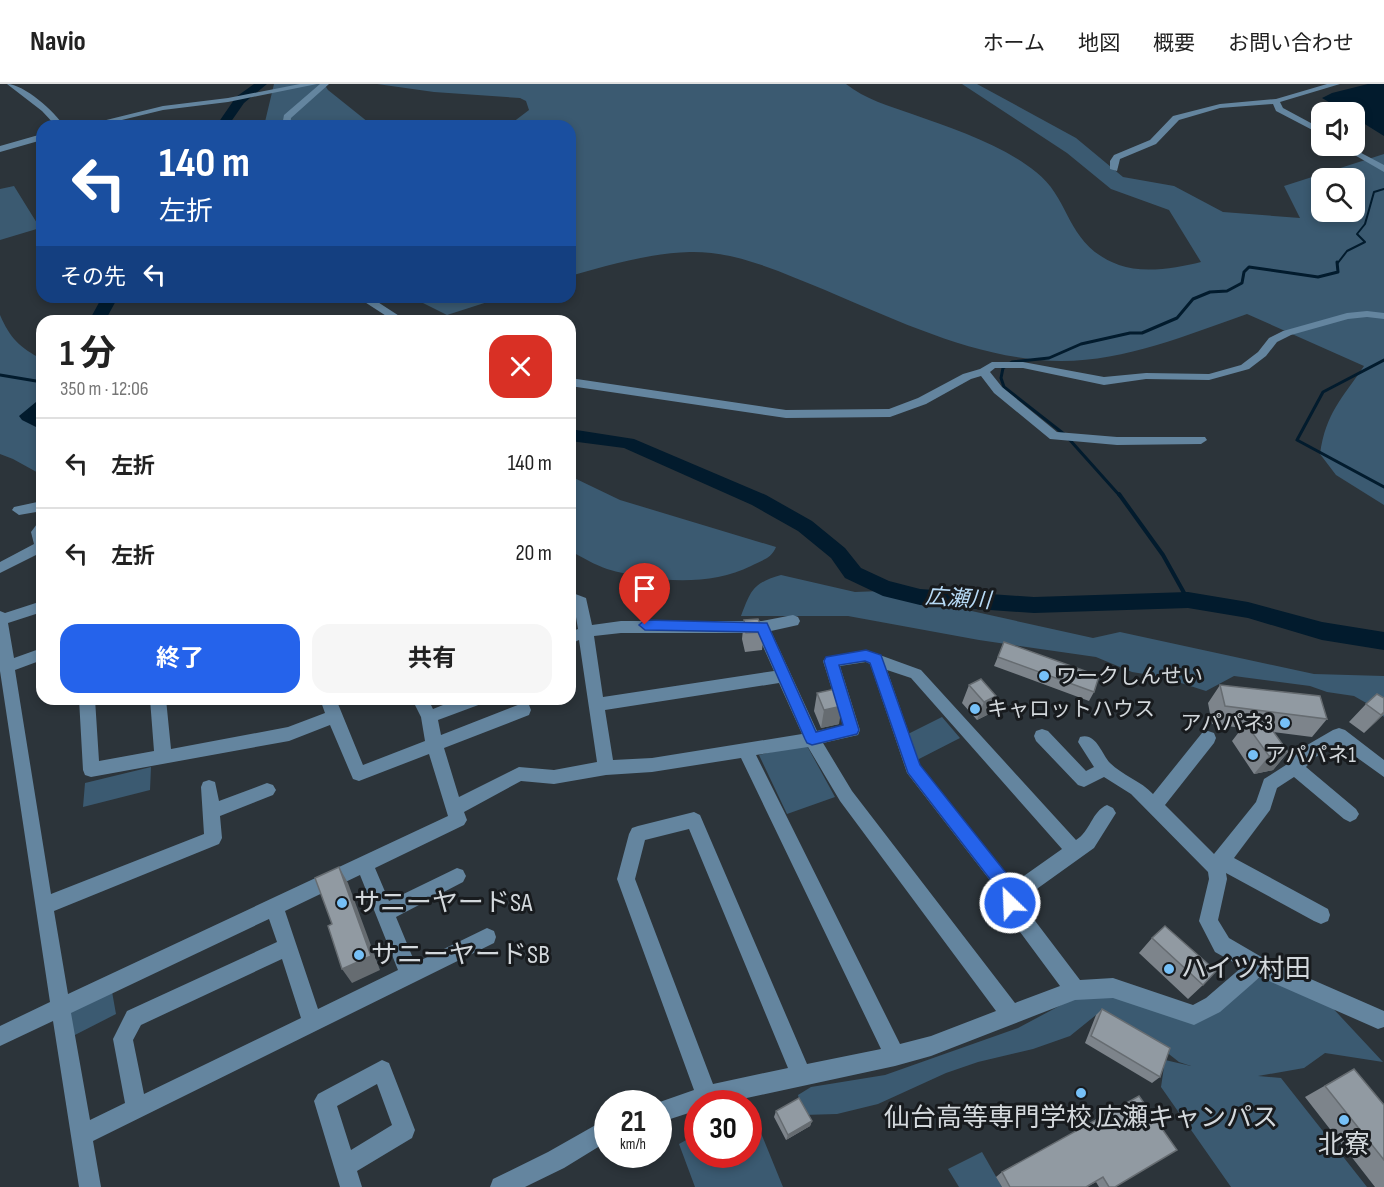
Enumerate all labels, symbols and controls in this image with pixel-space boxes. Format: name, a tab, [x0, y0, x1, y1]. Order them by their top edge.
text: Navio	[30, 25, 86, 58]
text: ホーム	[983, 31, 1045, 56]
text: 地図	[1078, 31, 1120, 56]
text: 概要	[1153, 31, 1195, 56]
text: お問い合わせ	[1228, 31, 1354, 56]
map controls	[1311, 102, 1365, 222]
button: sound	[1311, 102, 1365, 156]
text: 140 m	[159, 138, 250, 189]
icon: left	[60, 144, 138, 222]
button: search	[1311, 168, 1365, 222]
text: 左折	[159, 196, 213, 228]
icon: left	[138, 258, 171, 291]
text: その先	[60, 264, 126, 291]
text: 1 分	[60, 333, 116, 376]
button: close	[489, 335, 552, 398]
text: 350 m · 12:06	[60, 377, 149, 401]
icon: left	[60, 447, 93, 480]
text: 140 m	[508, 450, 552, 477]
text: 左折	[111, 453, 155, 480]
icon: left	[60, 537, 93, 570]
text: 20 m	[516, 540, 552, 567]
text: 左折	[111, 543, 155, 570]
pin	[619, 563, 670, 625]
icon: arrive	[628, 572, 661, 605]
water label: 広瀬川	[924, 583, 994, 615]
button: 終了	[60, 624, 300, 693]
button: 共有	[312, 624, 552, 693]
place label: ワークしんせい	[1056, 664, 1203, 689]
marker: ワークしんせい	[1037, 669, 1051, 683]
place label: キャロットハウス	[987, 697, 1155, 722]
marker: キャロットハウス	[968, 702, 982, 716]
place label: アパパネ3	[1181, 711, 1273, 736]
marker: アパパネ3	[1278, 716, 1292, 730]
place label: アパパネ1	[1265, 743, 1357, 768]
marker: アパパネ1	[1246, 748, 1260, 762]
position arrow	[978, 871, 1042, 935]
place label: サニーヤードSA	[354, 888, 533, 919]
marker: サニーヤードSA	[335, 896, 349, 910]
place label: サニーヤードSB	[371, 940, 550, 971]
marker: サニーヤードSB	[352, 948, 366, 962]
place label: ハイツ村田	[1181, 954, 1310, 985]
marker: ハイツ村田	[1162, 962, 1176, 976]
marker: 仙台高等専門学校 広瀬キャンパス	[1074, 1086, 1088, 1100]
speed limit sign: 30	[684, 1090, 762, 1168]
place label: 仙台高等専門学校 広瀬キャンパス	[884, 1103, 1278, 1134]
text: 21	[621, 1104, 645, 1140]
marker: 北寮	[1337, 1113, 1351, 1127]
place label: 北寮	[1318, 1130, 1370, 1161]
text: km/h	[620, 1135, 646, 1154]

